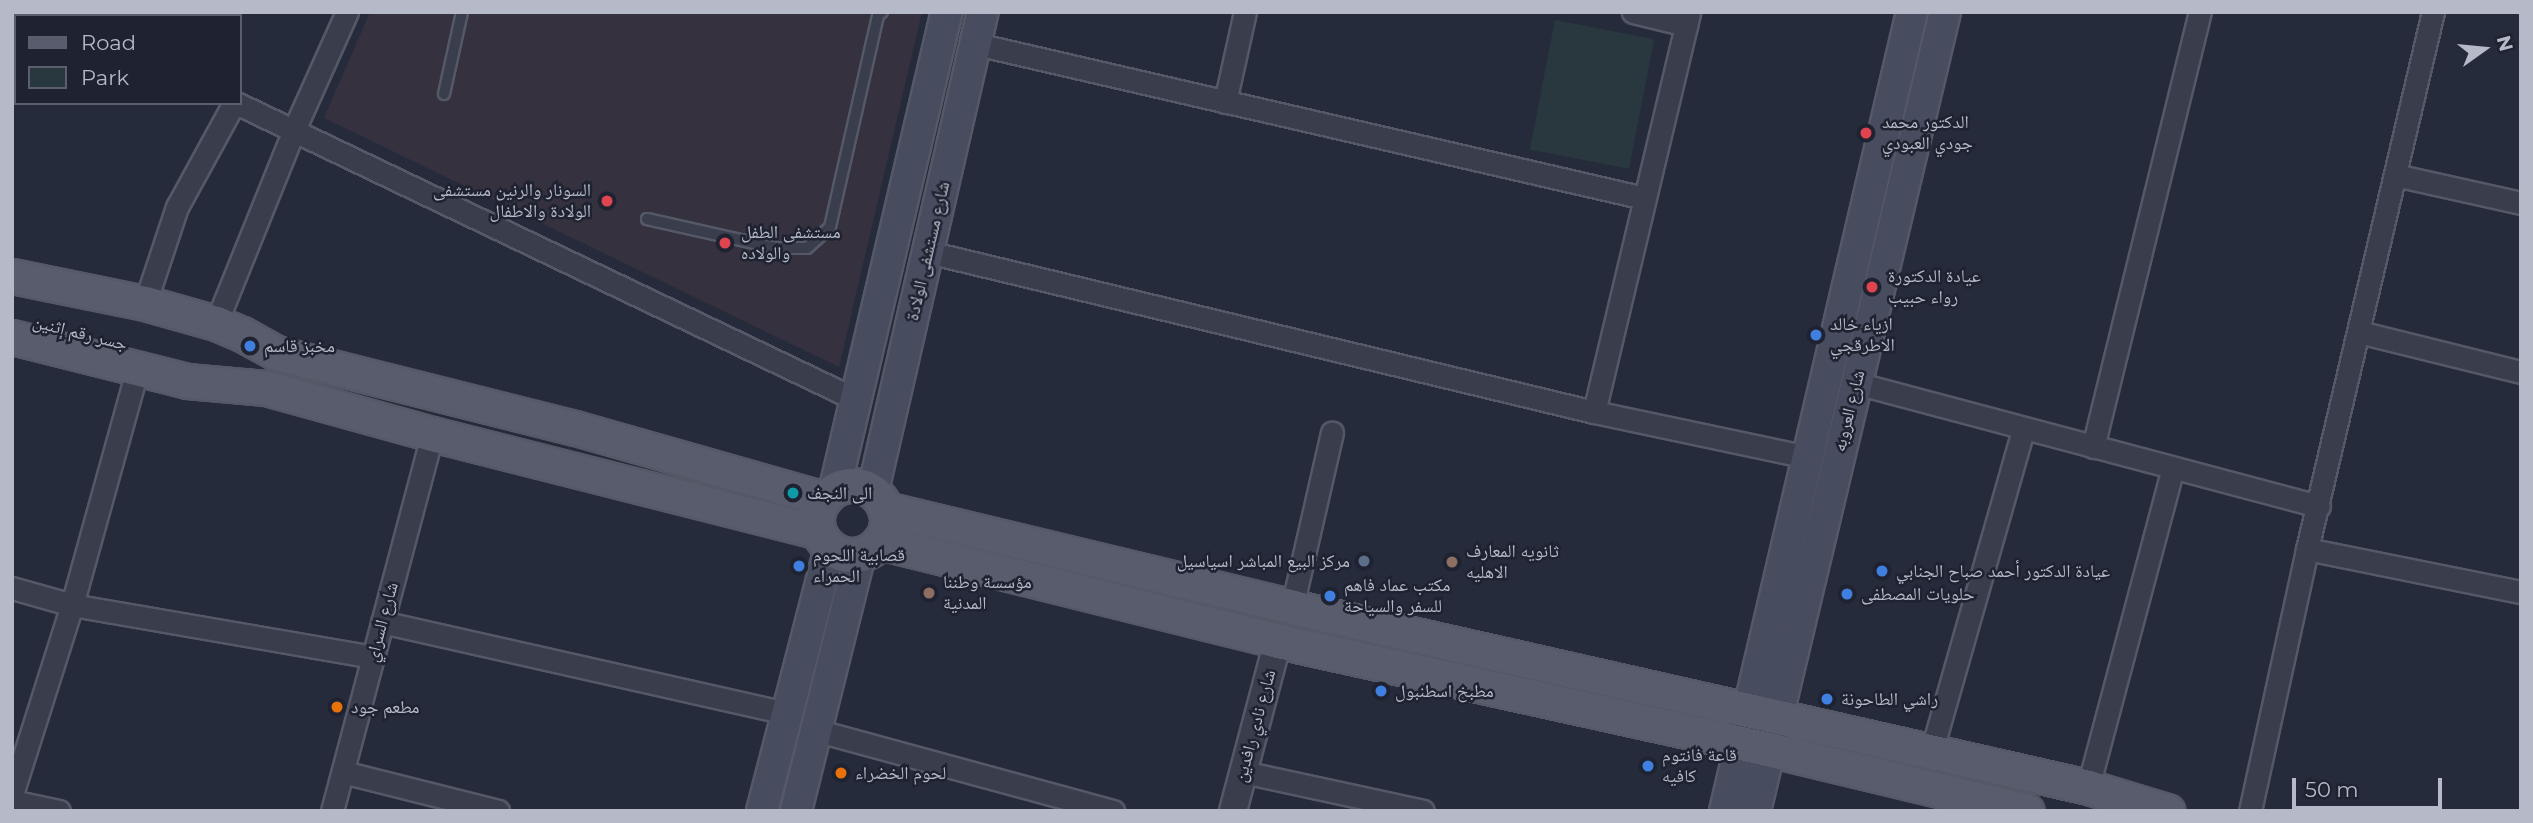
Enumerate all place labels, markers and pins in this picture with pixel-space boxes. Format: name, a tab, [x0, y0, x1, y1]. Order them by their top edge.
place label: الدكتور محمد جودي العبودي	[1882, 112, 1973, 154]
marker: الدكتور محمد جودي العبودي	[1856, 123, 1876, 143]
place label: السونار والرنين مستشفى الولادة والاطفال	[433, 180, 591, 222]
marker: السونار والرنين مستشفى الولادة والاطفال	[597, 191, 617, 211]
place label: مستشفى الطفل والولاده	[741, 222, 841, 264]
marker: مستشفى الطفل والولاده	[715, 233, 735, 253]
place label: عيادة الدكتورة رواء حبيب	[1888, 266, 1981, 308]
marker: عيادة الدكتورة رواء حبيب	[1862, 277, 1882, 297]
place label: ازياء خالد الاطرقجي	[1830, 314, 1895, 356]
marker: ازياء خالد الاطرقجي	[1808, 327, 1824, 343]
place label: مخبز قاسم	[264, 335, 335, 357]
marker: مخبز قاسم	[242, 338, 258, 354]
place label: الى النجف	[807, 482, 872, 504]
marker: الى النجف	[785, 485, 801, 501]
place label: ثانويه المعارف الاهليه	[1466, 541, 1559, 584]
place label: قصابية اللحوم الحمراء	[813, 545, 905, 588]
place label: مركز البيع المباشر اسياسيل	[1177, 550, 1350, 572]
marker: مركز البيع المباشر اسياسيل	[1356, 553, 1372, 569]
marker: ثانويه المعارف الاهليه	[1444, 554, 1460, 570]
marker: قصابية اللحوم الحمراء	[791, 558, 807, 574]
place label: عيادة الدكتور أحمد صباح الجنابي	[1896, 560, 2110, 582]
marker: عيادة الدكتور أحمد صباح الجنابي	[1874, 563, 1890, 579]
place label: مؤسسة وطننا المدنية	[943, 572, 1032, 614]
place label: مكتب عماد فاهم للسفر والسياحة	[1344, 575, 1450, 618]
place label: حلويات المصطفى	[1861, 583, 1975, 605]
marker: مؤسسة وطننا المدنية	[921, 585, 937, 601]
marker: حلويات المصطفى	[1839, 586, 1855, 602]
marker: مكتب عماد فاهم للسفر والسياحة	[1322, 588, 1338, 604]
place label: مطبخ اسطنبول	[1395, 680, 1494, 702]
marker: مطبخ اسطنبول	[1373, 683, 1389, 699]
place label: راشي الطاحونة	[1841, 688, 1938, 710]
marker: راشي الطاحونة	[1819, 691, 1835, 707]
place label: مطعم جود	[351, 696, 420, 718]
marker: مطعم جود	[329, 699, 345, 715]
place label: قاعة فانتوم كافيه	[1662, 745, 1737, 788]
marker: قاعة فانتوم كافيه	[1640, 758, 1656, 774]
place label: لحوم الخضراء	[855, 762, 946, 784]
marker: لحوم الخضراء	[833, 765, 849, 781]

